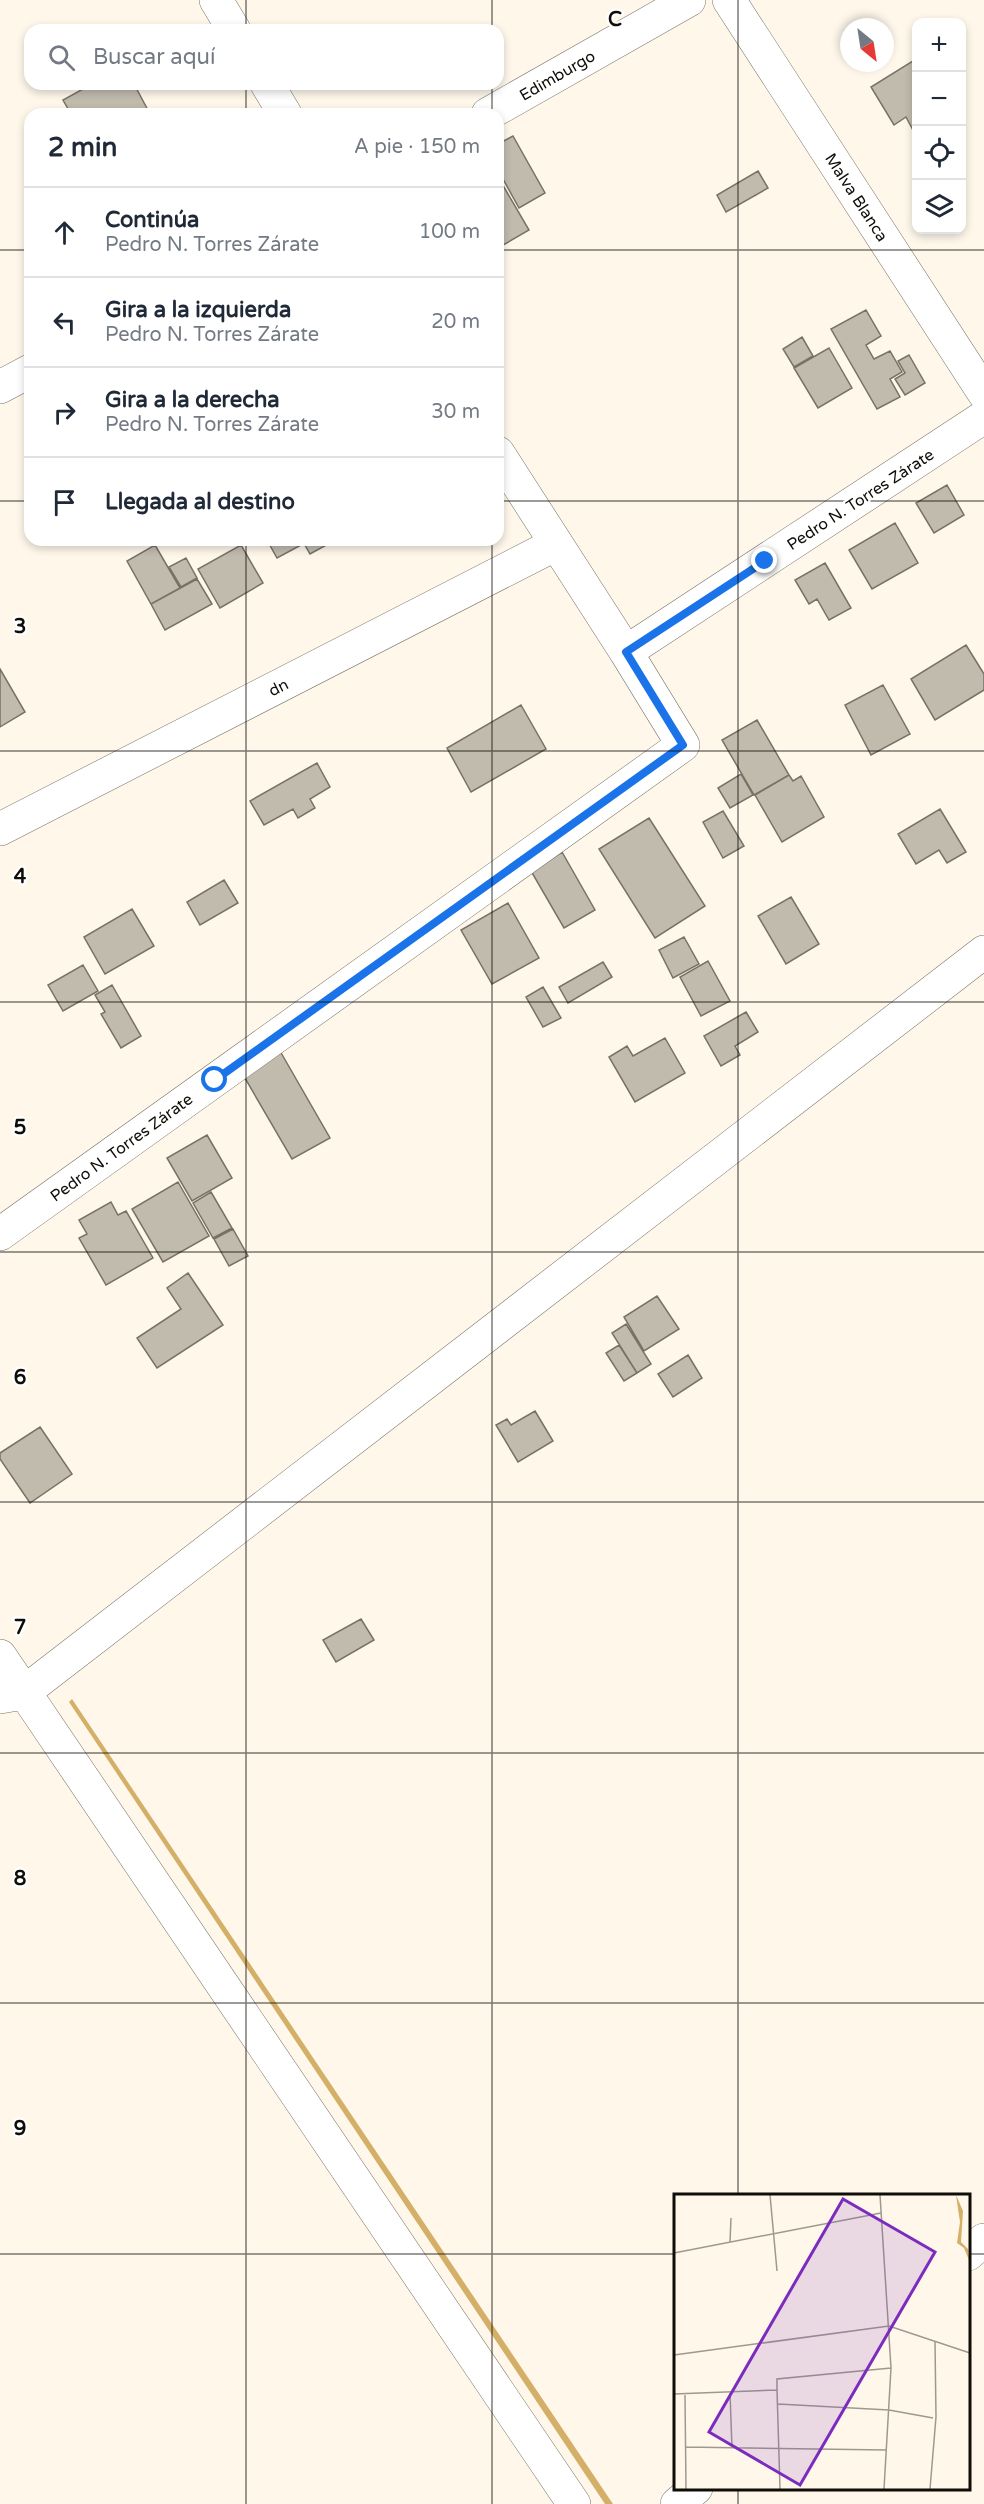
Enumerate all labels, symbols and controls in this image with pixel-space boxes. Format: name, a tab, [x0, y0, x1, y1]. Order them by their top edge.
text: C	[608, 8, 622, 32]
north arrow	[840, 18, 894, 72]
map controls	[912, 18, 966, 234]
button: +	[912, 18, 966, 72]
search box	[24, 24, 504, 90]
icon: search	[45, 41, 78, 74]
text: Buscar aquí	[93, 44, 215, 70]
street label: Edimburgo	[516, 46, 599, 106]
button: −	[912, 72, 966, 126]
button: locate	[912, 126, 966, 180]
text: 2 min	[48, 132, 117, 163]
text: A pie · 150 m	[354, 135, 480, 159]
street label: Malva Blanca	[820, 150, 892, 245]
button: layers	[912, 180, 966, 234]
text: Continúa	[105, 207, 199, 233]
icon: ahead	[48, 216, 81, 249]
text: 100 m	[419, 220, 480, 244]
text: Pedro N. Torres Zárate	[105, 233, 319, 257]
text: Gira a la izquierda	[105, 297, 291, 323]
icon: left	[48, 306, 81, 339]
text: 20 m	[431, 310, 480, 334]
text: Pedro N. Torres Zárate	[105, 323, 319, 347]
text: Gira a la derecha	[105, 387, 280, 413]
icon: right	[48, 396, 81, 429]
text: 30 m	[431, 400, 480, 424]
text: Pedro N. Torres Zárate	[105, 413, 319, 437]
street label: Pedro N. Torres Zárate	[783, 445, 938, 555]
icon: arrive	[48, 486, 81, 519]
text: Llegada al destino	[105, 489, 295, 515]
route end	[751, 547, 777, 573]
text: 3	[14, 615, 26, 639]
street label: dn	[265, 674, 292, 701]
text: 4	[14, 865, 27, 889]
route start	[201, 1066, 227, 1092]
street label: Pedro N. Torres Zárate	[46, 1089, 197, 1206]
text: 5	[14, 1116, 26, 1140]
text: 6	[14, 1366, 26, 1390]
text: 7	[14, 1616, 26, 1640]
text: 8	[14, 1867, 26, 1891]
text: 9	[14, 2117, 26, 2141]
inset map	[674, 2194, 969, 2489]

